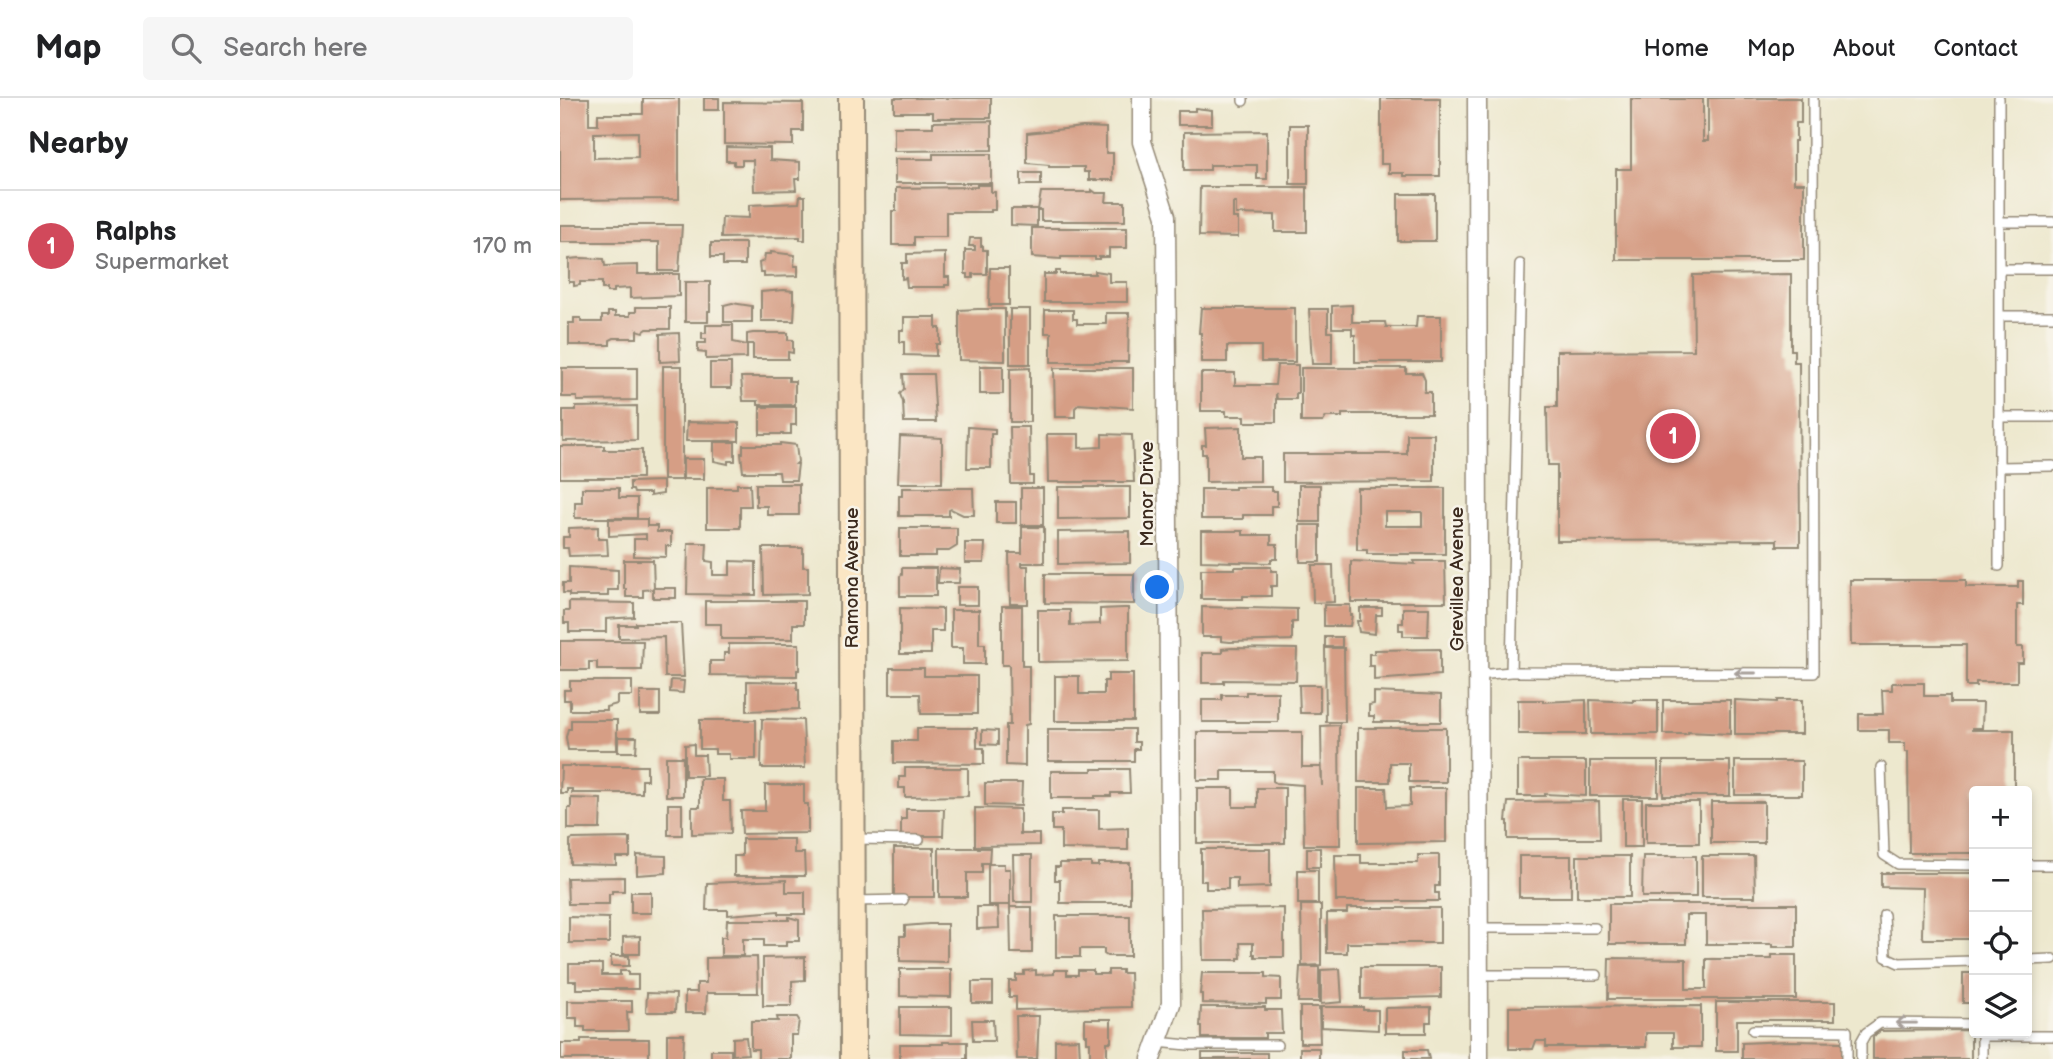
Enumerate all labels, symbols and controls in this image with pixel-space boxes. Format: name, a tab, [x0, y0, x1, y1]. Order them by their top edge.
search box	[143, 17, 633, 80]
text: Map	[35, 28, 101, 68]
icon: search	[167, 29, 205, 67]
text: Search here	[223, 33, 367, 64]
text: Home	[1644, 34, 1709, 63]
text: Map	[1747, 34, 1795, 63]
text: About	[1833, 34, 1895, 63]
text: Contact	[1933, 34, 2018, 63]
text: Nearby	[28, 126, 128, 162]
text: Ralphs	[95, 217, 176, 248]
text: 1	[46, 232, 56, 260]
text: 170 m	[473, 232, 532, 260]
text: Supermarket	[95, 248, 229, 276]
pin: 1	[1650, 410, 1696, 462]
street label: Manor Drive	[1136, 441, 1159, 547]
street label: Ramona Avenue	[841, 507, 864, 649]
street label: Grevillea Avenue	[1446, 507, 1469, 651]
your location	[1140, 570, 1174, 604]
one-way arrow	[1734, 666, 1757, 680]
map controls	[1969, 786, 2032, 1038]
button: +	[1969, 786, 2032, 849]
button: −	[1969, 849, 2032, 912]
button: locate	[1969, 912, 2032, 975]
button: layers	[1969, 975, 2032, 1038]
one-way arrow	[1895, 1016, 1918, 1030]

